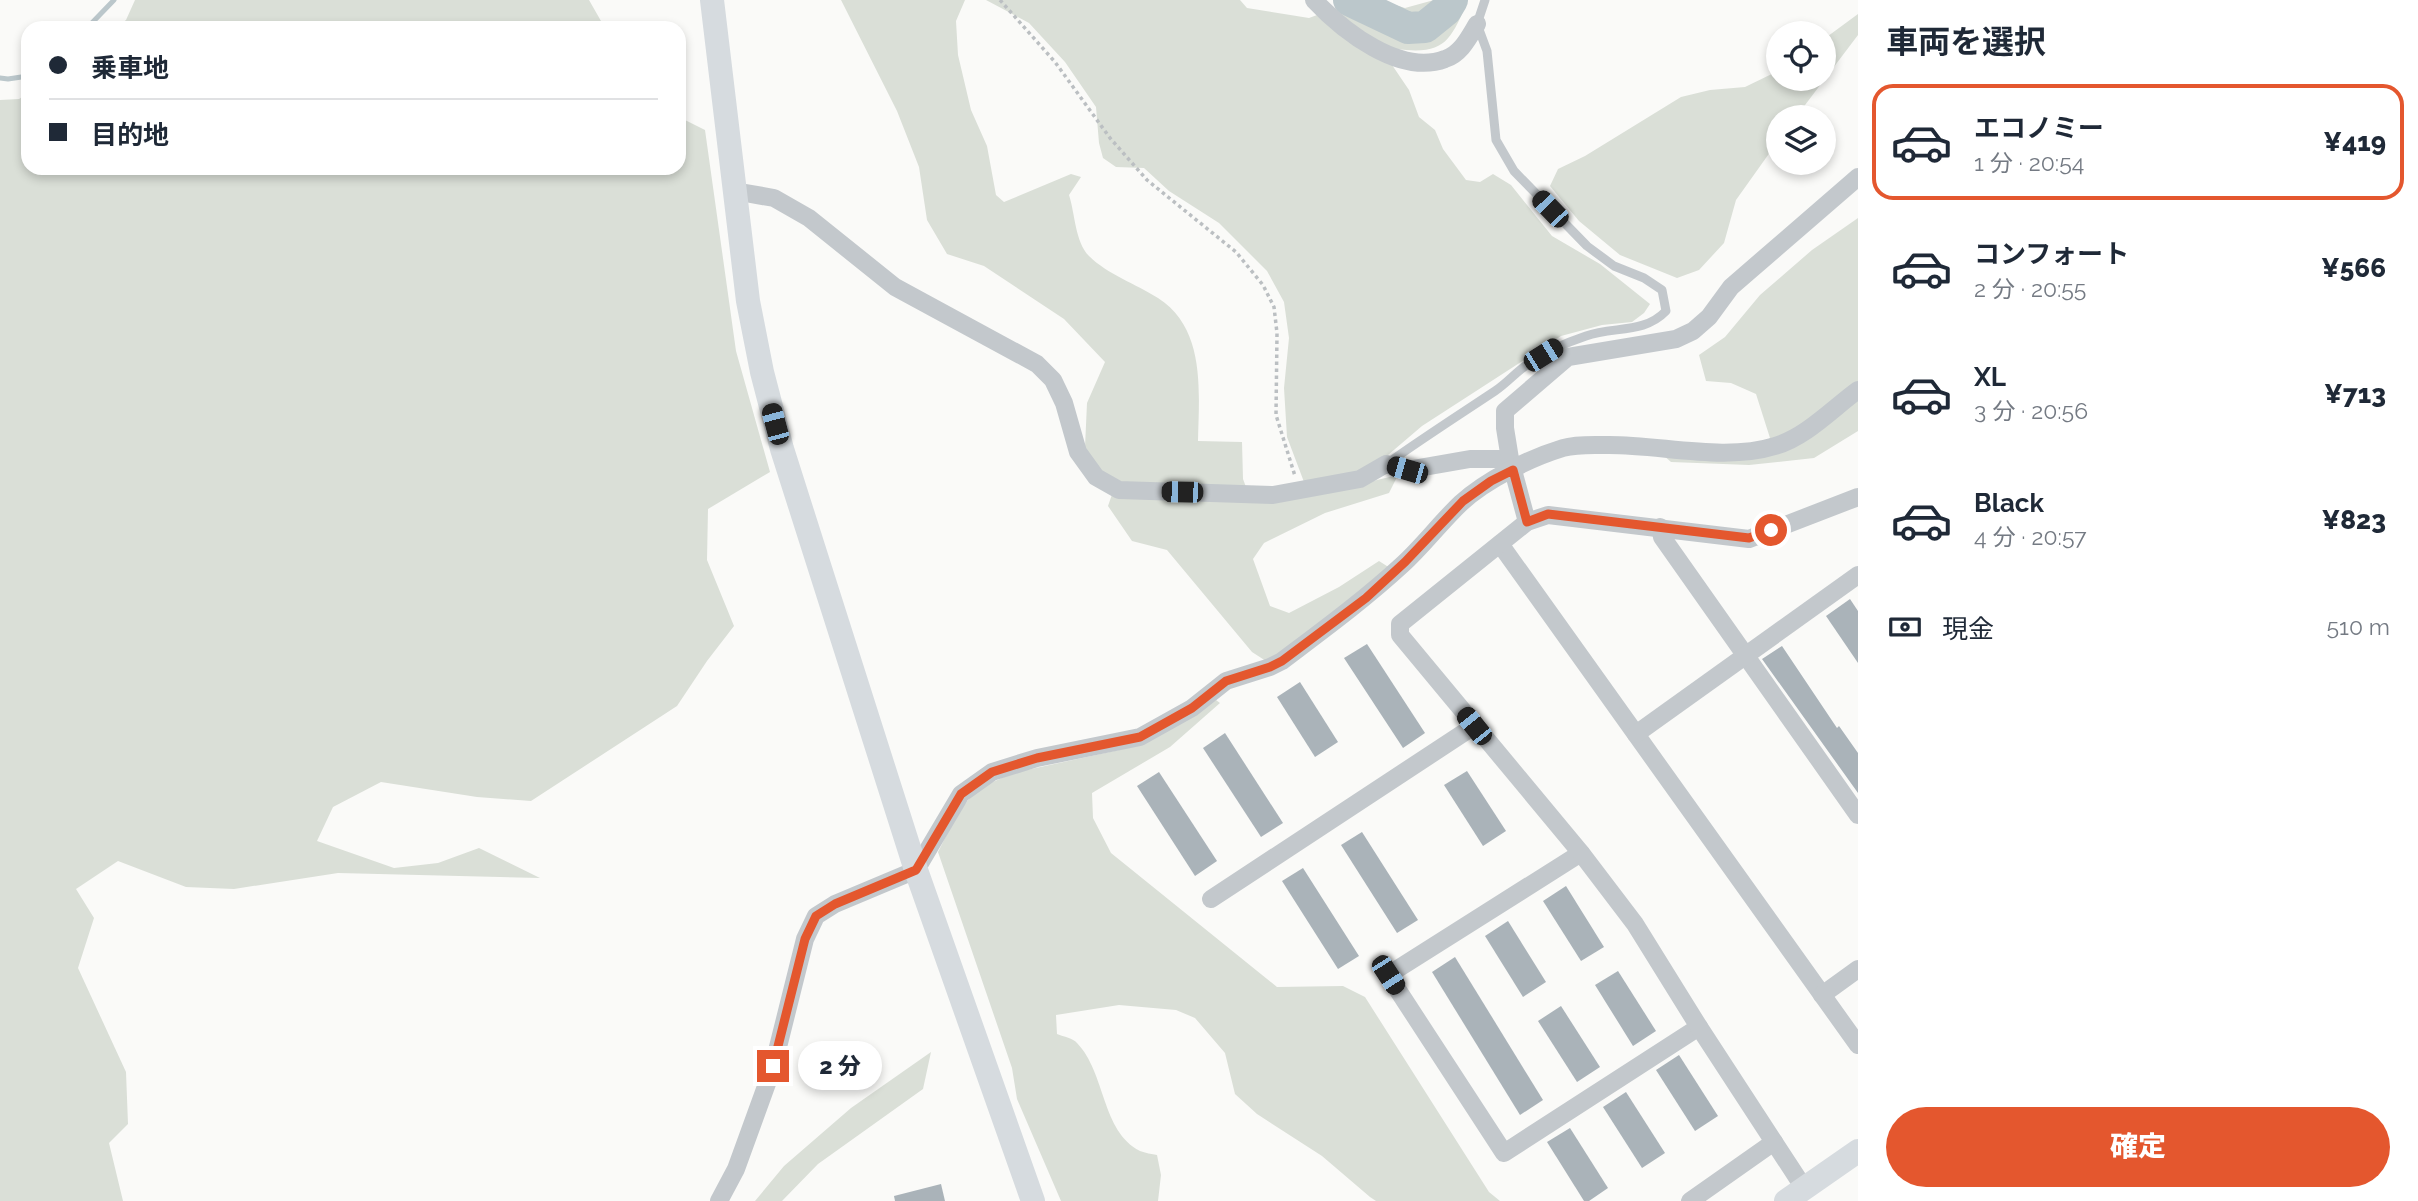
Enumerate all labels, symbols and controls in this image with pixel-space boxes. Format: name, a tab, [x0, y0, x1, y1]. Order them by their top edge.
map controls	[1766, 21, 1836, 175]
button: locate	[1766, 21, 1836, 91]
text: 車両を選択	[1886, 23, 2046, 60]
text: 乗車地	[91, 53, 169, 83]
button: layers	[1766, 105, 1836, 175]
icon: car	[1890, 111, 1953, 174]
text: エコノミー	[1974, 113, 2104, 143]
text: 目的地	[91, 120, 169, 150]
text: ¥419	[2323, 127, 2386, 157]
text: 1 分 · 20:54	[1974, 149, 2084, 176]
car	[1528, 187, 1573, 231]
icon: car	[1890, 237, 1953, 300]
text: コンフォート	[1974, 239, 2129, 269]
text: ¥566	[2321, 253, 2386, 283]
text: 2 分 · 20:55	[1974, 275, 2086, 302]
car	[1520, 335, 1567, 375]
text: XL	[1974, 362, 2006, 392]
icon: car	[1890, 363, 1953, 426]
text: ¥713	[2324, 379, 2386, 409]
text: 3 分 · 20:56	[1974, 397, 2088, 424]
car	[760, 401, 791, 447]
car	[1384, 454, 1431, 486]
car	[1161, 481, 1204, 503]
text: Black	[1974, 488, 2044, 518]
icon: car	[1890, 489, 1953, 552]
text: ¥823	[2321, 505, 2386, 535]
route start	[1755, 514, 1787, 546]
text: 4 分 · 20:57	[1974, 523, 2087, 550]
icon: cash	[1886, 608, 1924, 646]
text: 510 m	[2327, 613, 2390, 640]
text: 現金	[1942, 614, 1994, 644]
car	[1453, 703, 1496, 749]
car	[1368, 952, 1409, 998]
callout: 2 分	[798, 1042, 882, 1090]
route end	[757, 1050, 789, 1082]
text: 2 分	[819, 1052, 861, 1079]
button: 確定	[1886, 1107, 2390, 1187]

